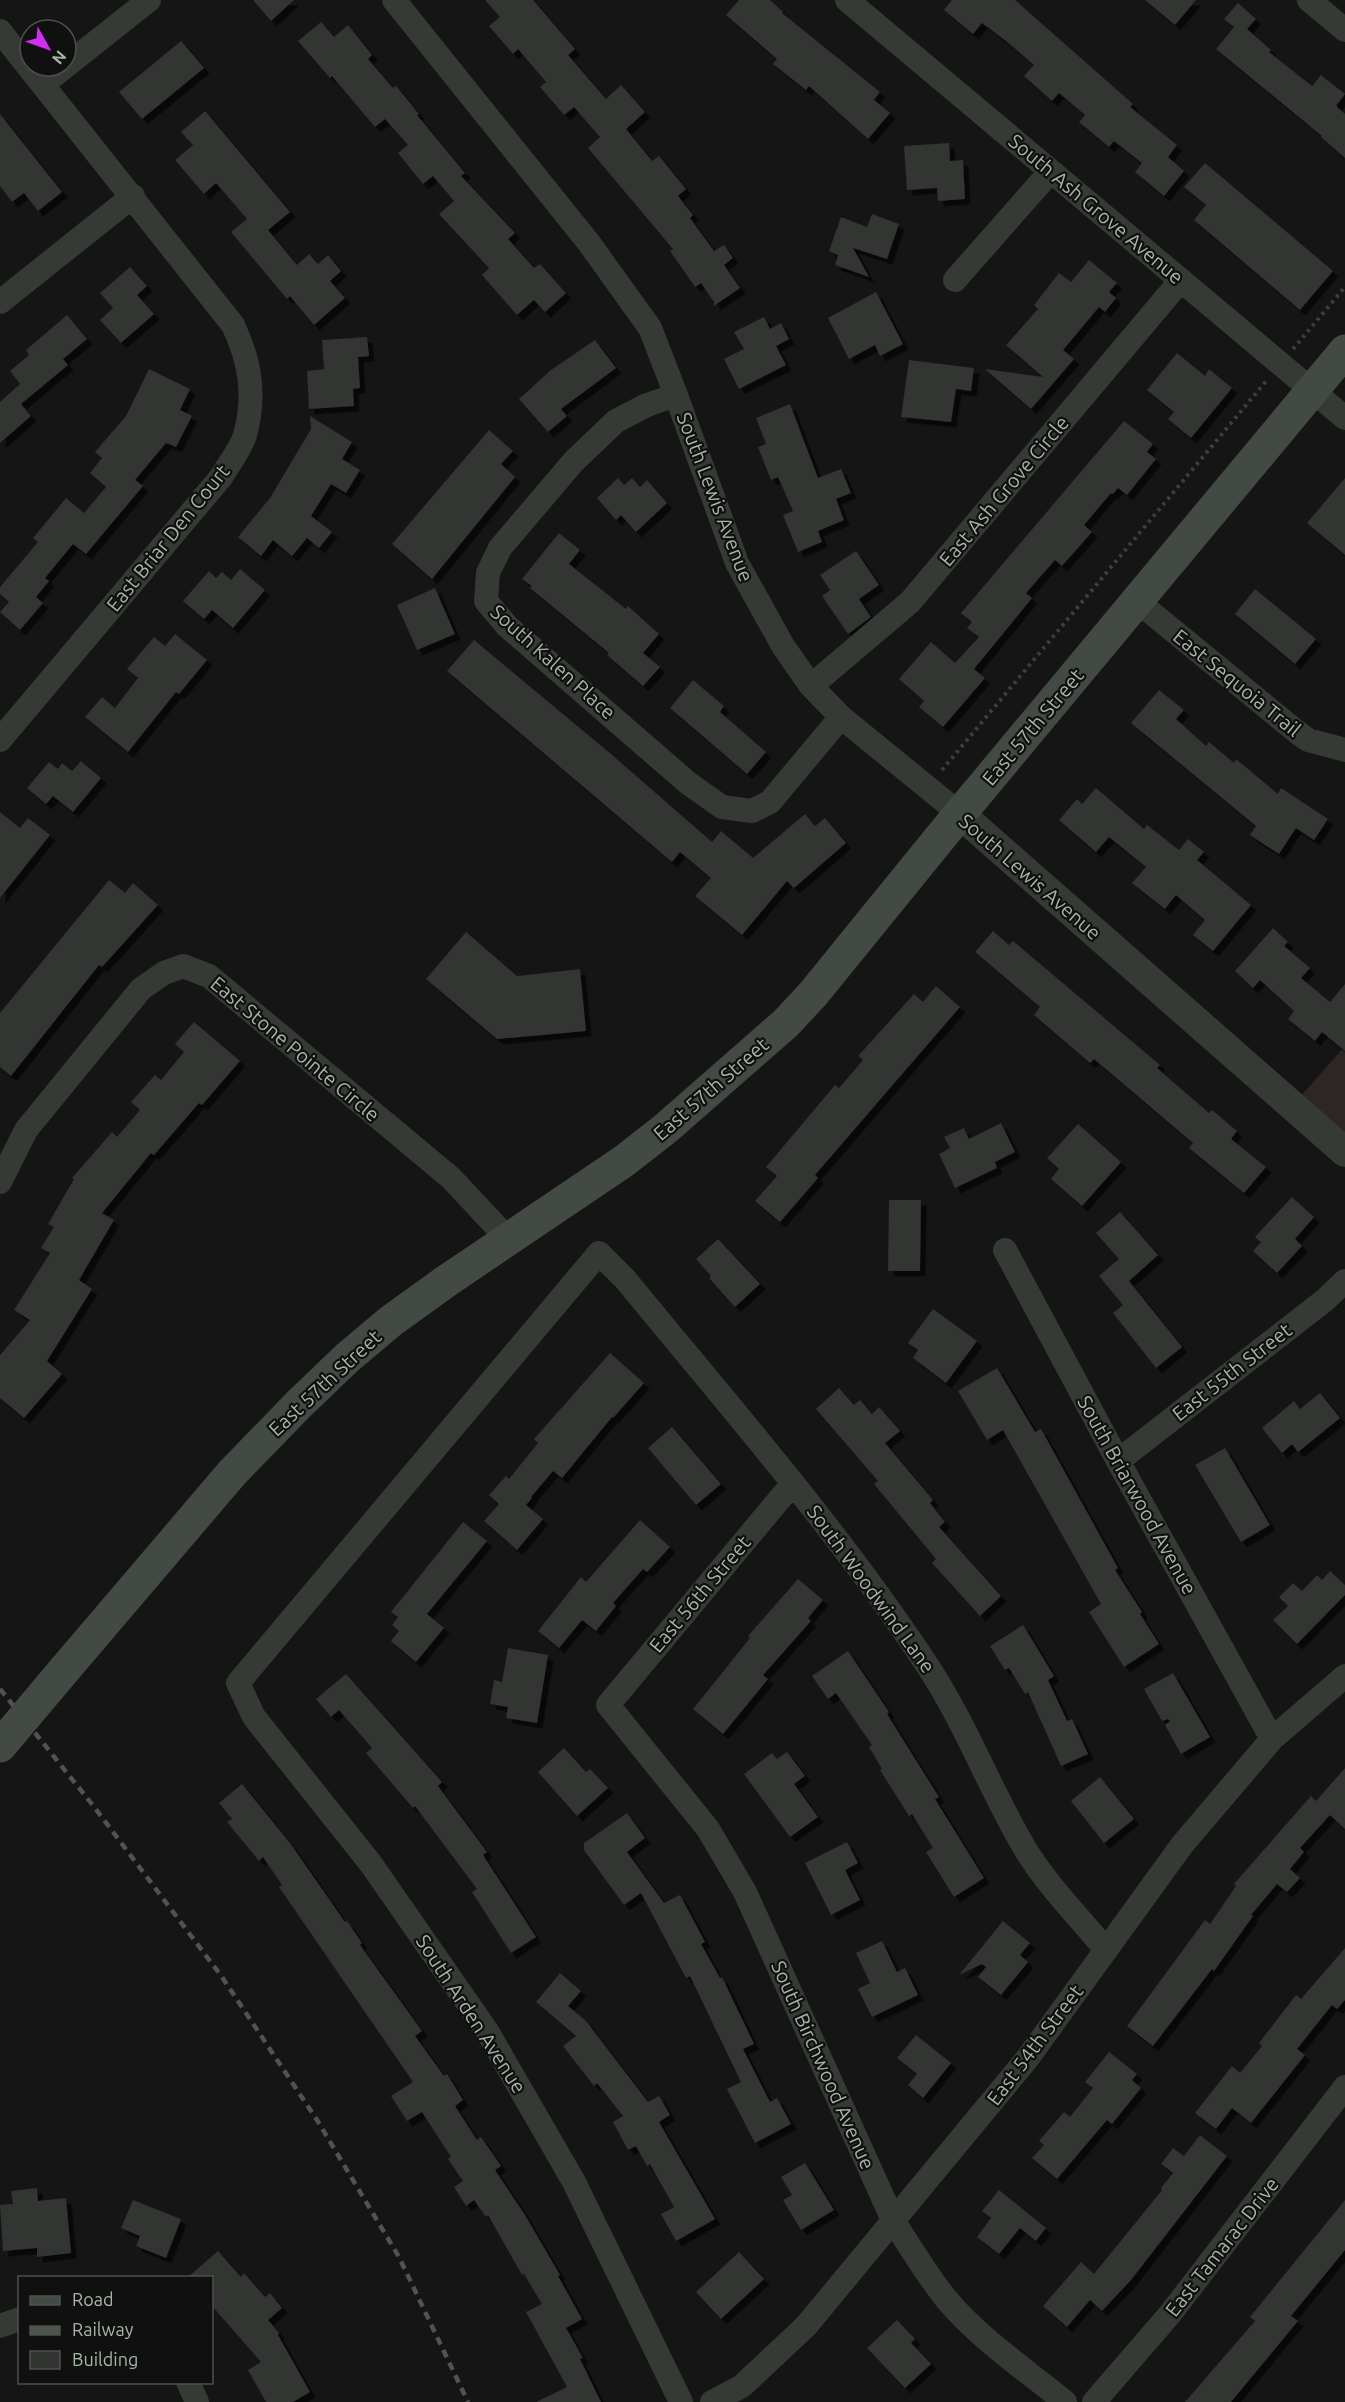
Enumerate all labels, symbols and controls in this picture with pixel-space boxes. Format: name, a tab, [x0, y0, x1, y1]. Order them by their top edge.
north arrow	[18, 18, 78, 78]
text: N	[49, 47, 70, 68]
street label: South Ash Grove Avenue	[1004, 129, 1188, 288]
street label: South Lewis Avenue	[673, 409, 758, 585]
street label: East Ash Grove Circle	[934, 411, 1073, 570]
street label: East Briar Den Court	[101, 460, 234, 616]
street label: South Kalen Place	[486, 600, 620, 724]
street label: East Sequoia Trail	[1169, 624, 1306, 741]
street label: East 57th Street	[977, 664, 1088, 790]
street label: South Lewis Avenue	[955, 809, 1106, 944]
street label: East Stone Pointe Circle	[206, 971, 384, 1126]
street label: East 57th Street	[648, 1032, 773, 1145]
street label: East 55th Street	[1168, 1318, 1296, 1425]
street label: East 57th Street	[264, 1325, 386, 1440]
street label: South Briarwood Avenue	[1073, 1391, 1202, 1598]
street label: South Woodwind Lane	[803, 1500, 940, 1677]
street label: East 56th Street	[644, 1531, 755, 1657]
street label: South Arden Avenue	[412, 1930, 531, 2097]
street label: South Birchwood Avenue	[767, 1957, 880, 2173]
street label: East 54th Street	[982, 1980, 1087, 2109]
street label: East Tamarac Drive	[1160, 2173, 1283, 2321]
legend	[18, 2276, 213, 2384]
text: Road	[72, 2289, 114, 2309]
text: Railway	[72, 2319, 134, 2339]
text: Building	[72, 2349, 138, 2369]

